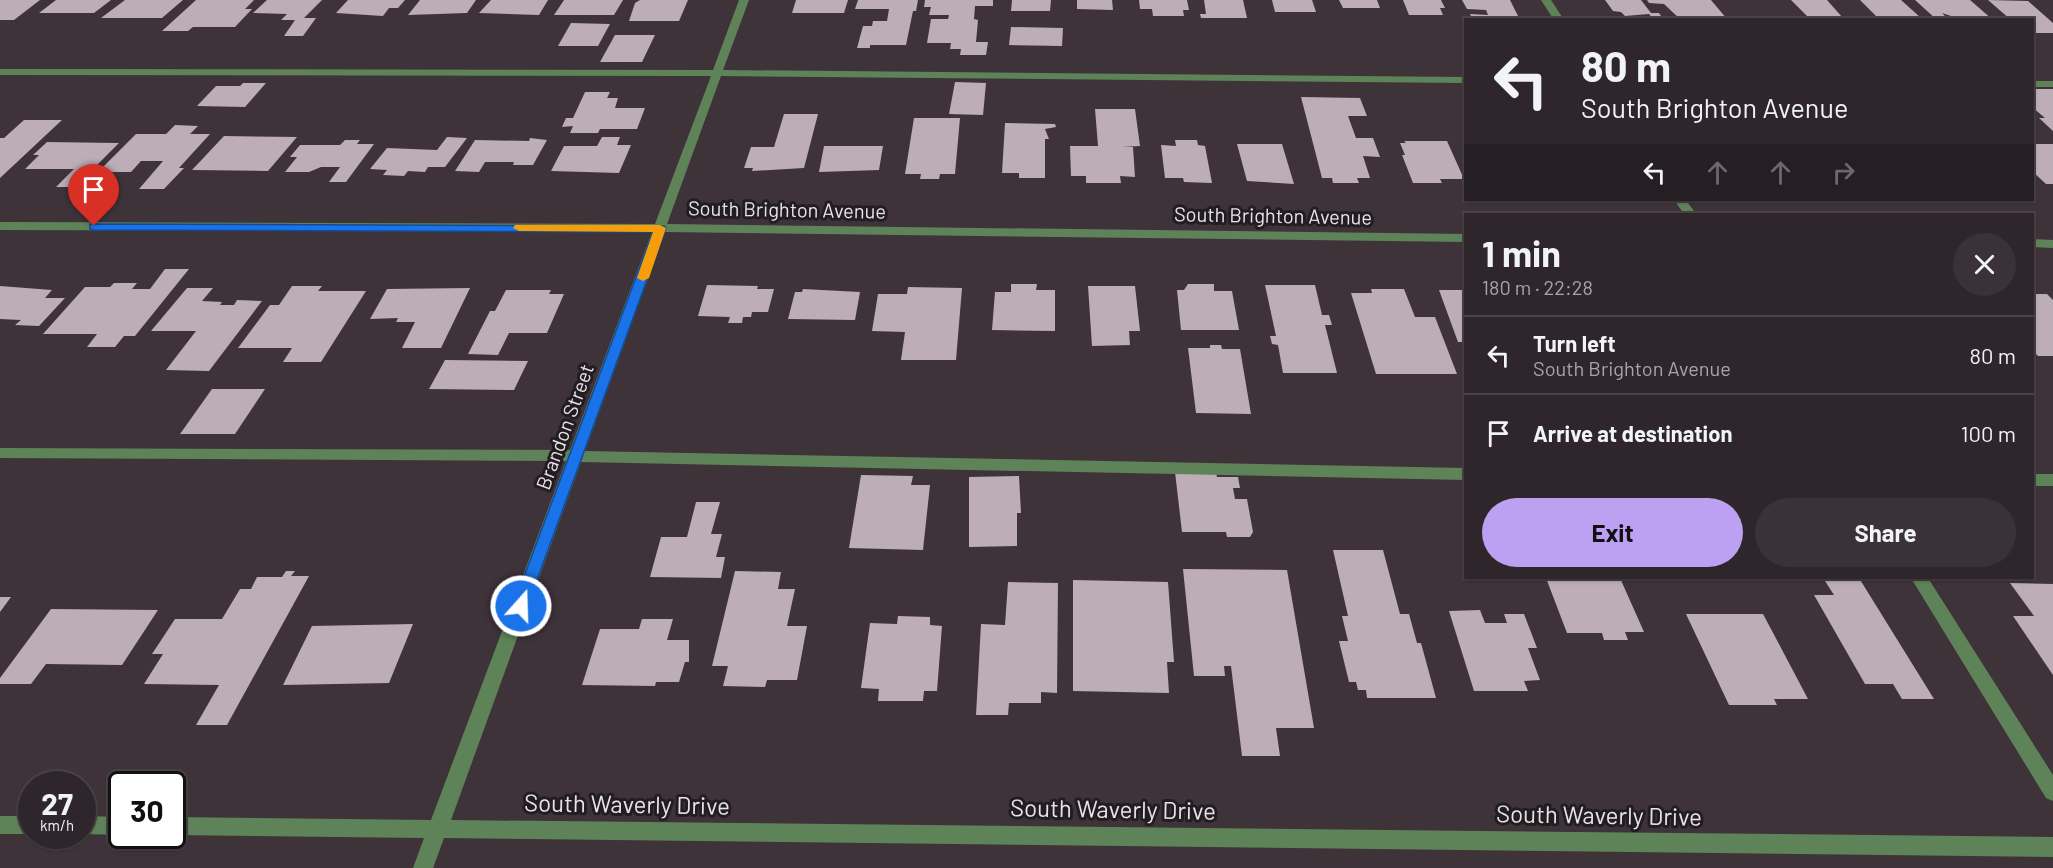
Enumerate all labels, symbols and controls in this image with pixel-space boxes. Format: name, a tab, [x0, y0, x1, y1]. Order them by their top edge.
text: 80 m	[1581, 40, 1671, 90]
icon: left	[1482, 42, 1560, 120]
text: South Brighton Avenue	[1581, 91, 1848, 123]
icon: left	[1638, 156, 1671, 189]
icon: ahead	[1701, 156, 1734, 189]
icon: ahead	[1764, 156, 1797, 189]
icon: right	[1827, 156, 1860, 189]
pin	[68, 164, 119, 226]
icon: arrive	[77, 173, 110, 206]
street label: South Brighton Avenue	[688, 195, 886, 223]
street label: South Brighton Avenue	[1174, 201, 1372, 229]
text: 1 min	[1482, 231, 1561, 274]
button: close	[1953, 233, 2016, 296]
text: 180 m · 22:28	[1482, 275, 1593, 299]
text: Turn left	[1533, 330, 1616, 356]
icon: left	[1482, 339, 1515, 372]
text: 80 m	[1970, 342, 2016, 368]
text: South Brighton Avenue	[1533, 356, 1731, 380]
street label: Brandon Street	[530, 361, 598, 493]
icon: arrive	[1482, 417, 1515, 450]
text: Arrive at destination	[1533, 420, 1732, 446]
text: 100 m	[1961, 420, 2016, 446]
button: Exit	[1482, 498, 1743, 567]
button: Share	[1755, 498, 2016, 567]
position arrow	[489, 574, 553, 638]
speed limit sign: 30	[108, 771, 186, 849]
text: 27	[41, 785, 73, 821]
street label: South Waverly Drive	[524, 787, 730, 820]
street label: South Waverly Drive	[1010, 792, 1216, 825]
street label: South Waverly Drive	[1496, 798, 1702, 831]
text: km/h	[40, 816, 74, 834]

